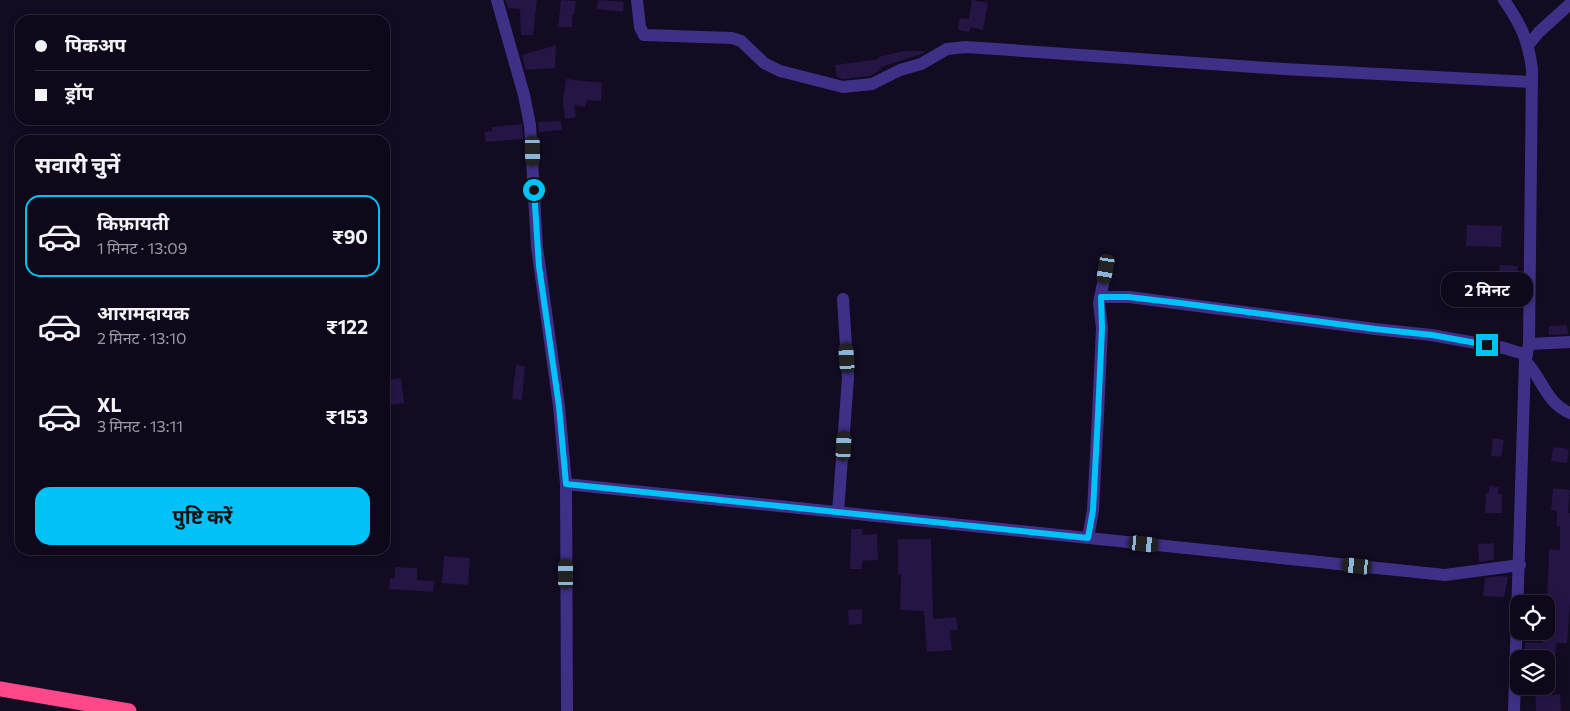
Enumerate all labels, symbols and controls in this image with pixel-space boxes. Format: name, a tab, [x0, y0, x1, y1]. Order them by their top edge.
text: पिकअप	[65, 33, 126, 56]
text: ड्रॉप	[65, 81, 93, 104]
car	[525, 136, 540, 166]
text: सवारी चुनें	[35, 151, 120, 178]
route start	[523, 179, 545, 201]
text: किफ़ायती	[97, 211, 169, 234]
icon: car	[37, 214, 82, 259]
text: ₹90	[332, 225, 368, 248]
text: 1 मिनट · 13:09	[97, 238, 187, 257]
car	[1096, 253, 1115, 285]
callout: 2 मिनट	[1441, 272, 1533, 308]
text: 2 मिनट	[1464, 280, 1510, 299]
text: आरामदायक	[97, 301, 189, 324]
icon: car	[37, 304, 82, 349]
text: ₹122	[326, 315, 368, 338]
text: 2 मिनट · 13:10	[97, 328, 187, 347]
route end	[1476, 334, 1498, 356]
car	[838, 343, 855, 373]
text: XL	[97, 393, 122, 416]
icon: car	[37, 394, 82, 439]
text: ₹153	[326, 405, 368, 428]
text: 3 मिनट · 13:11	[97, 416, 183, 435]
car	[835, 431, 852, 461]
button: पुष्टि करें	[35, 487, 370, 545]
car	[1128, 535, 1159, 553]
car	[1341, 557, 1372, 575]
car	[558, 559, 573, 589]
map controls	[1510, 595, 1555, 695]
button: locate	[1510, 595, 1555, 640]
button: layers	[1510, 650, 1555, 695]

